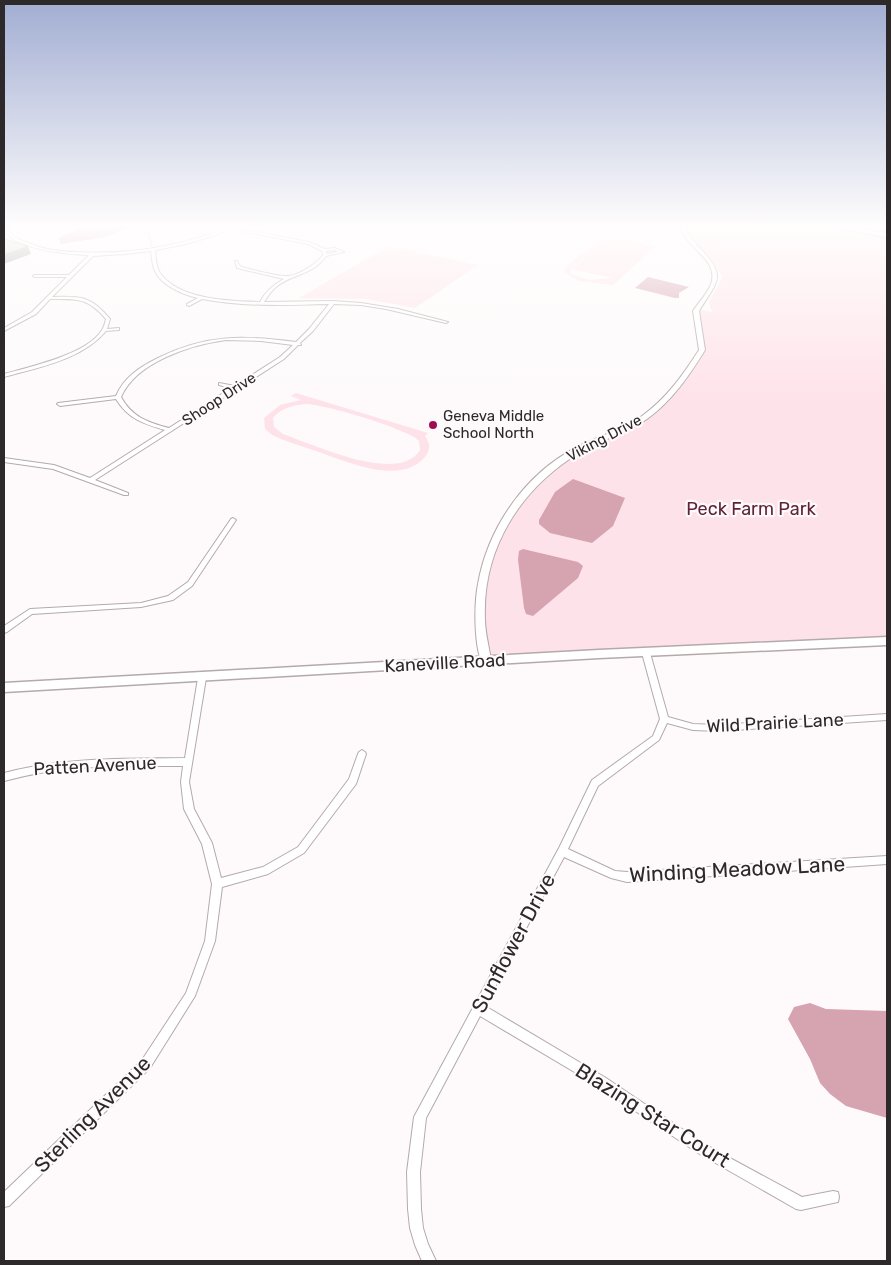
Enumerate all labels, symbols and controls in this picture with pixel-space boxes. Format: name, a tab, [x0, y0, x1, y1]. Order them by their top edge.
street label: Shoop Drive	[179, 368, 259, 430]
place label: Geneva Middle School North	[443, 407, 544, 442]
street label: Viking Drive	[563, 411, 645, 465]
marker: Geneva Middle School North	[427, 419, 439, 431]
park label: Peck Farm Park	[686, 498, 817, 520]
street label: Kaneville Road	[384, 649, 506, 677]
street label: Wild Prairie Lane	[706, 708, 844, 738]
street label: Patten Avenue	[33, 752, 157, 780]
street label: Winding Meadow Lane	[628, 851, 846, 887]
street label: Sunflower Drive	[466, 869, 560, 1017]
street label: Sterling Avenue	[28, 1050, 156, 1178]
street label: Blazing Star Court	[571, 1057, 735, 1173]

